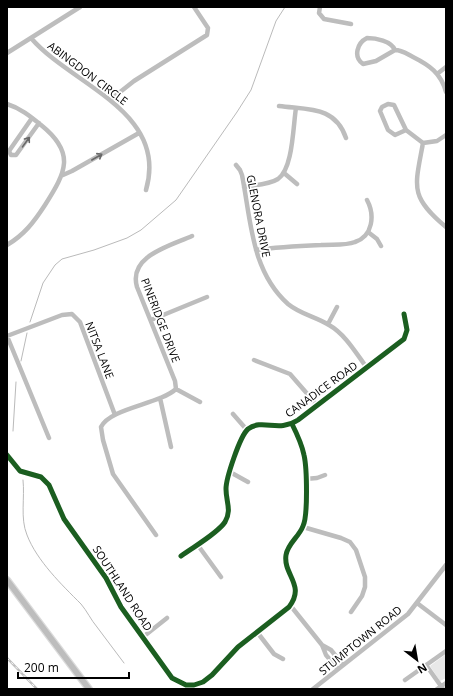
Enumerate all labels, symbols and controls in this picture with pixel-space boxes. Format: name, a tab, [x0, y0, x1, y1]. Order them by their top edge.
street label: ABINGDON CIRCLE	[45, 38, 131, 108]
one-way arrow	[22, 136, 30, 147]
one-way arrow	[91, 153, 103, 161]
street label: GLENORA DRIVE	[244, 173, 274, 259]
street label: PINERIDGE DRIVE	[138, 276, 184, 364]
street label: NITSA LANE	[82, 319, 118, 381]
street label: CANADICE ROAD	[282, 358, 360, 420]
street label: SOUTHLAND ROAD	[90, 542, 156, 634]
street label: STUMPTOWN ROAD	[315, 602, 405, 678]
north arrow	[397, 640, 437, 680]
scale bar	[18, 654, 129, 680]
text: 200 m	[24, 659, 59, 676]
text: N	[415, 660, 430, 678]

